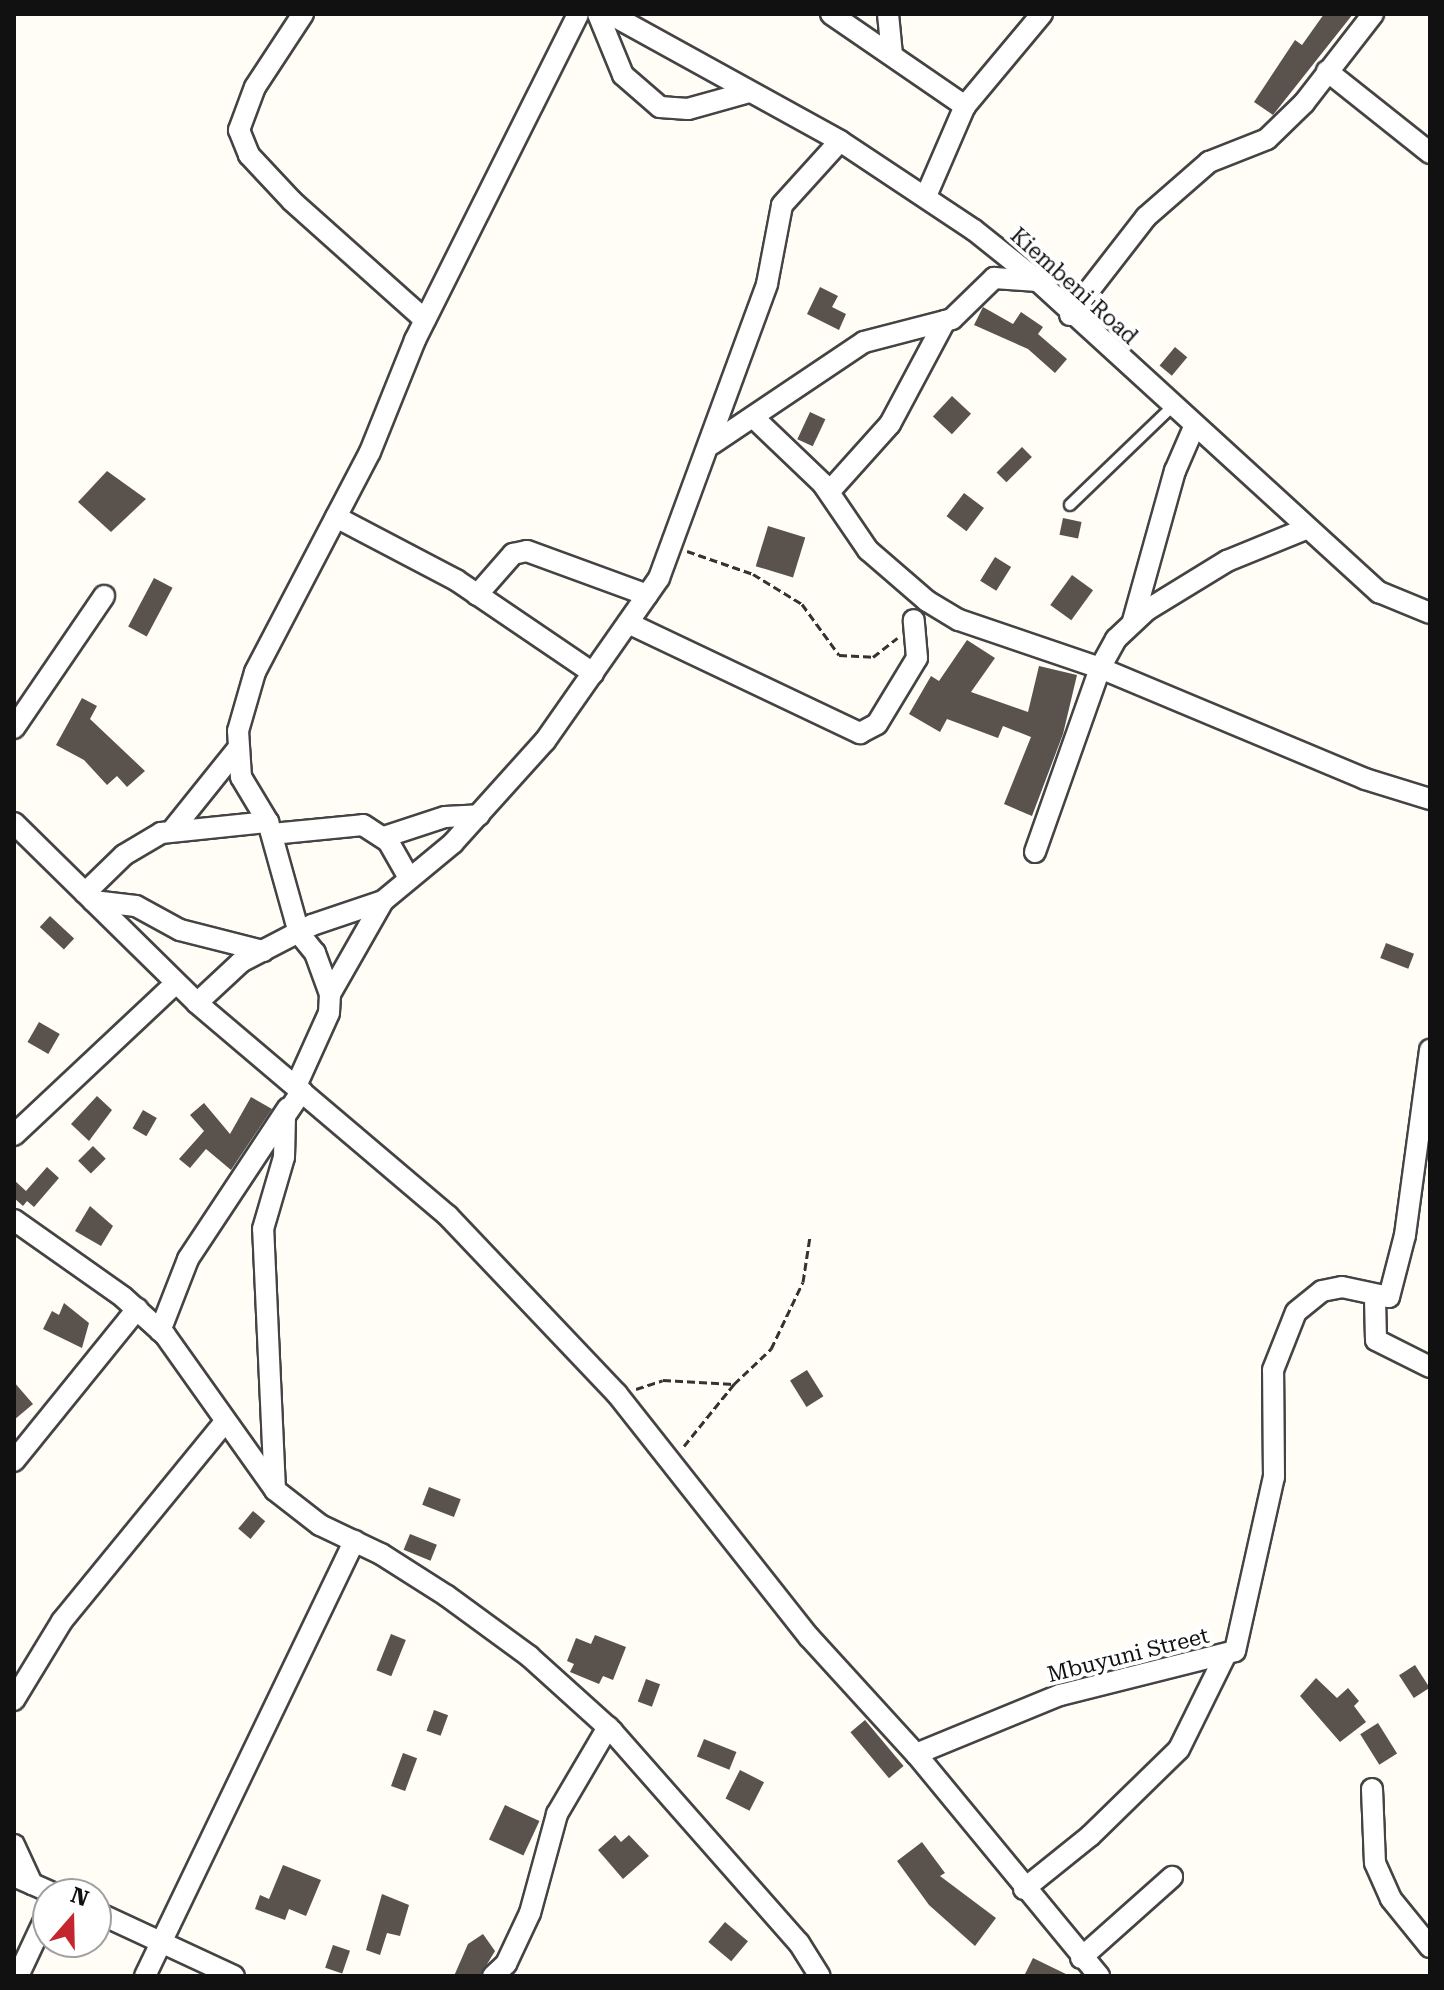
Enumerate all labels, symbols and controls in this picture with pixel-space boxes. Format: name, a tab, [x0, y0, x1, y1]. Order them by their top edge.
street label: Kiembeni Road	[1005, 222, 1143, 350]
street label: Mbuyuni Street	[1044, 1622, 1212, 1688]
north arrow	[32, 1878, 112, 1958]
text: N	[67, 1882, 92, 1911]

